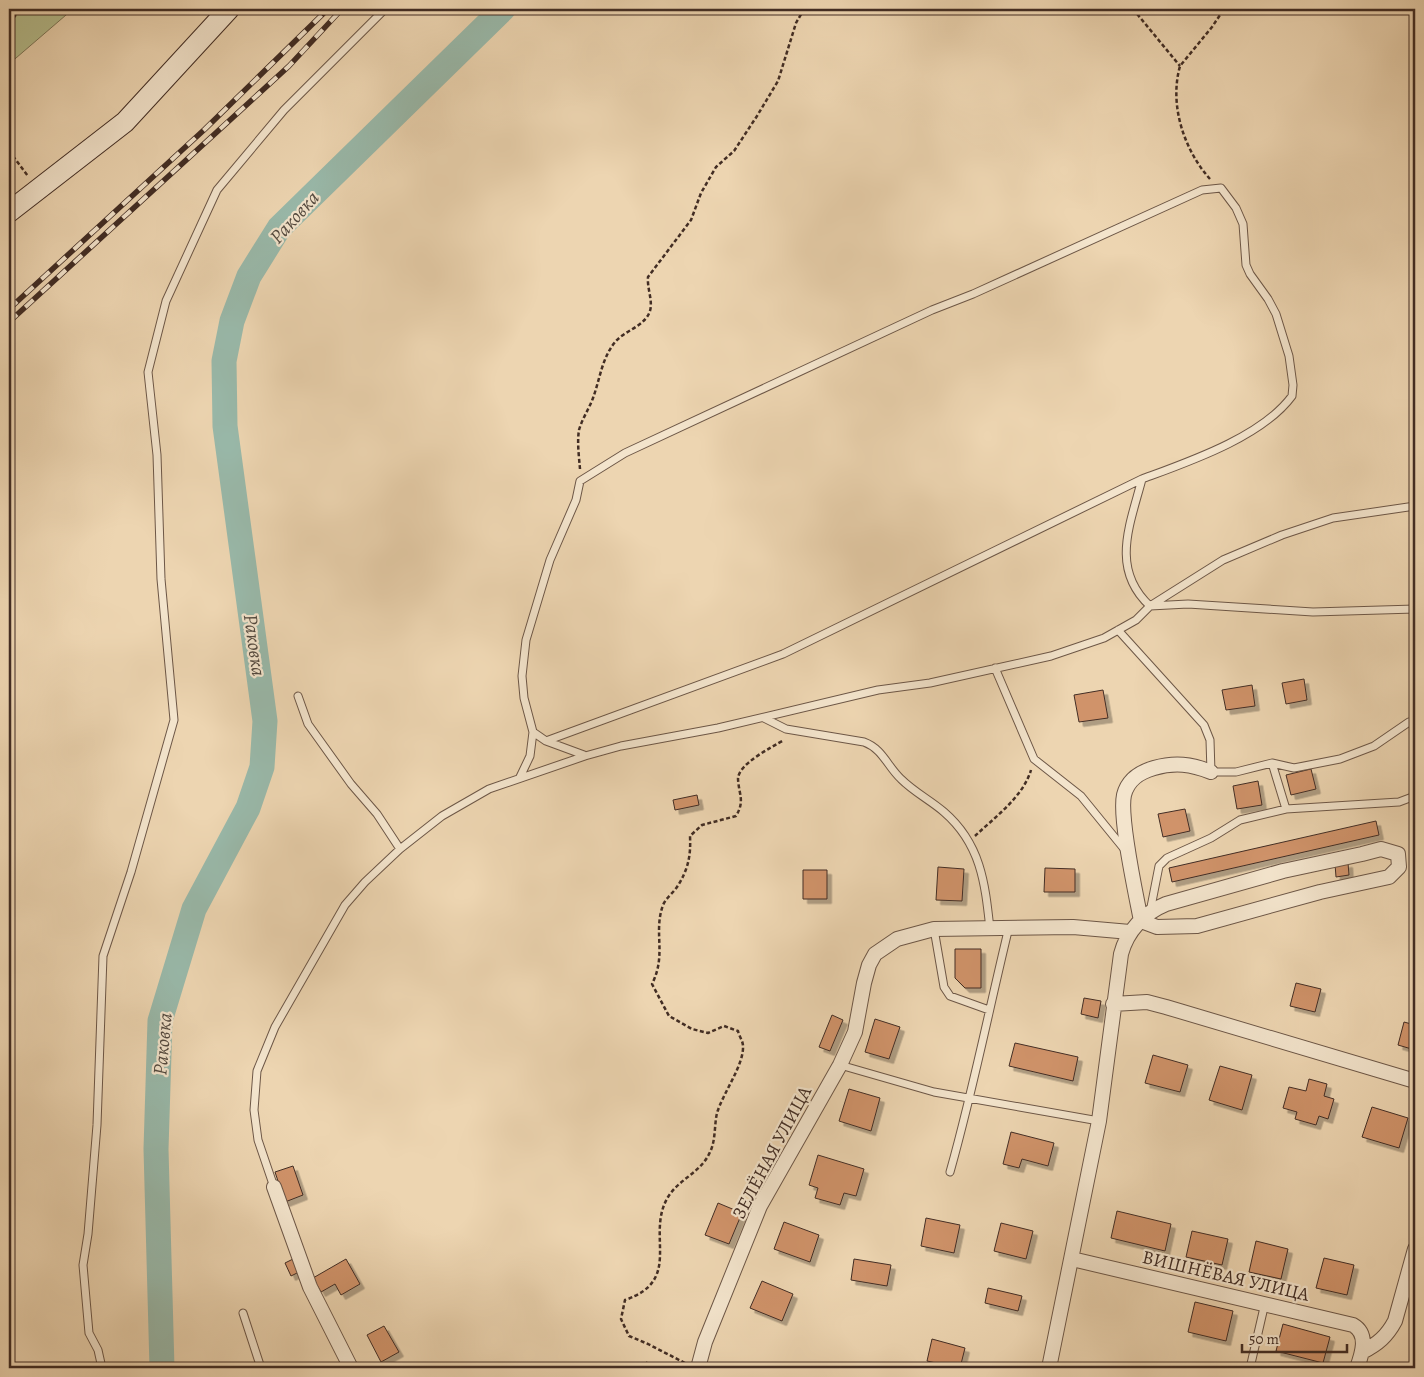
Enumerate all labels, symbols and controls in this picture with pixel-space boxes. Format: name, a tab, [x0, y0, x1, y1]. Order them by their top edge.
water label: Раковка	[263, 185, 325, 250]
water label: Раковка	[237, 612, 272, 678]
water label: Раковка	[146, 1012, 179, 1076]
street label: ЗЕЛЁНАЯ УЛИЦА	[726, 1081, 818, 1223]
street label: ВИШНЁВАЯ УЛИЦА	[1140, 1244, 1313, 1308]
scale bar	[1242, 1322, 1346, 1354]
text: 50 m	[1249, 1329, 1279, 1349]

